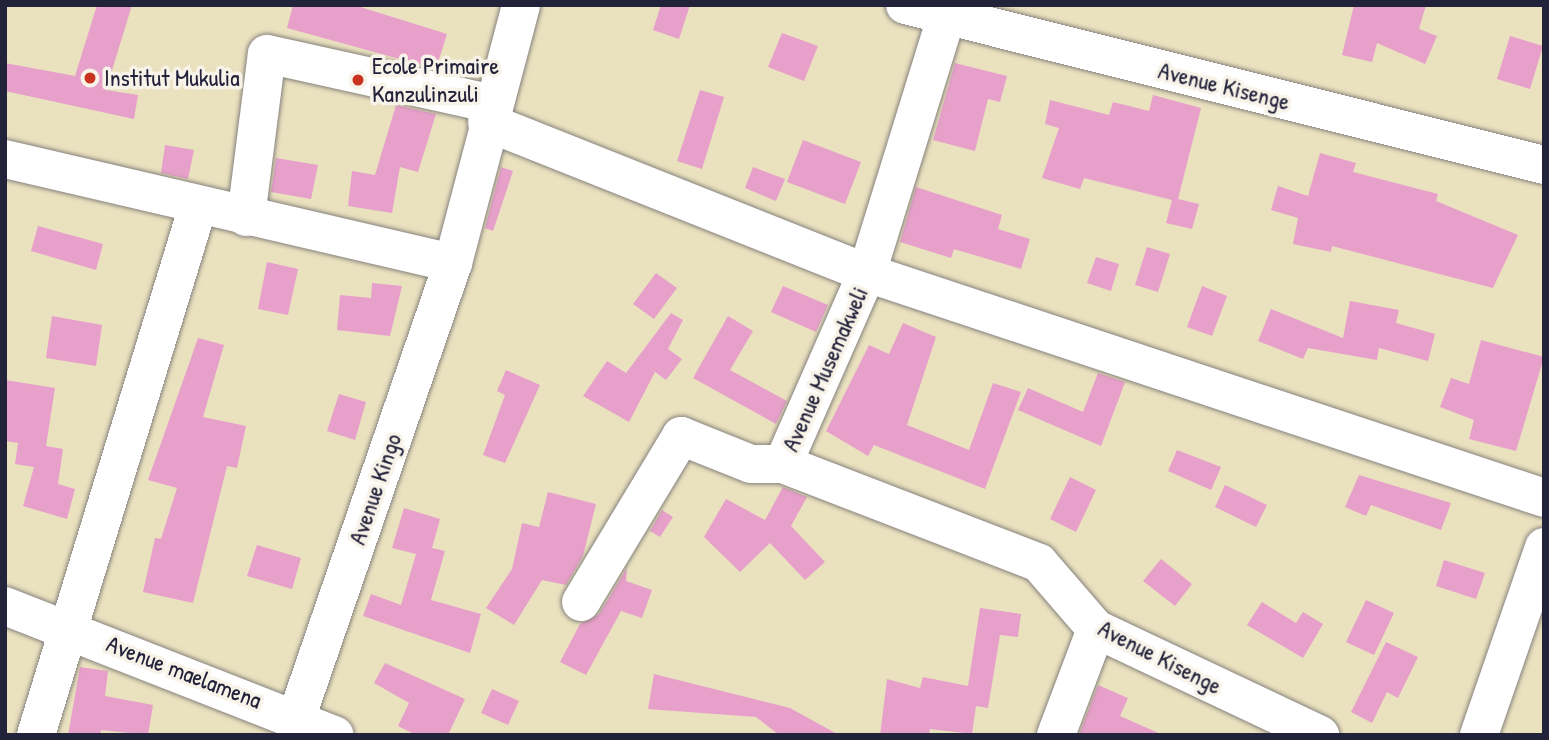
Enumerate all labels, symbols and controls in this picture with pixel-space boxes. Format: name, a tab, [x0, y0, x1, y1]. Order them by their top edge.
place label: Ecole Primaire Kanzulinzuli	[372, 52, 499, 108]
street label: Avenue Kisenge	[1155, 56, 1293, 116]
place label: Institut Mukulia	[104, 64, 240, 92]
marker: Institut Mukulia	[82, 70, 98, 86]
marker: Ecole Primaire Kanzulinzuli	[350, 72, 366, 88]
street label: Avenue Musemakweli	[776, 282, 874, 456]
street label: Avenue Kingo	[343, 430, 407, 548]
street label: Avenue Kisenge	[1094, 614, 1226, 700]
street label: Avenue maelamena	[102, 629, 266, 715]

